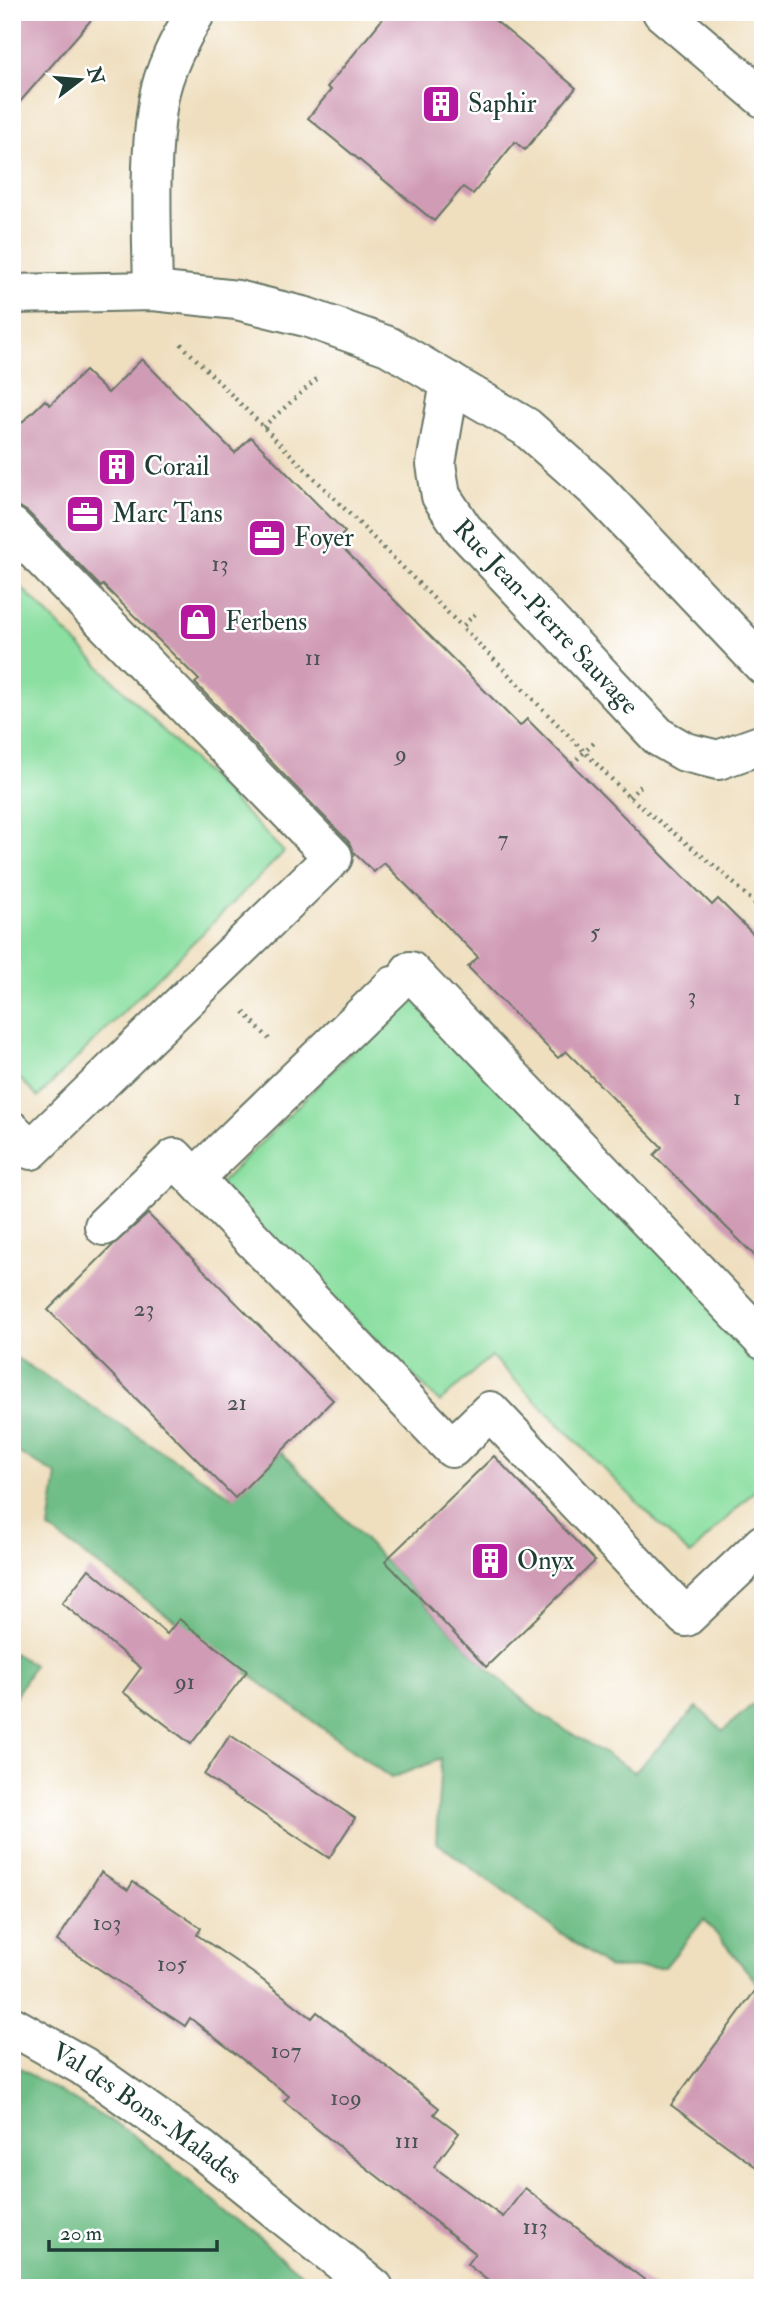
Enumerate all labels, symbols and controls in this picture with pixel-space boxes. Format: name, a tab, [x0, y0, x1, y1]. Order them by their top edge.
north arrow	[46, 46, 116, 116]
text: N	[81, 63, 110, 88]
building icon: Saphir	[420, 83, 462, 125]
place label: Saphir	[468, 88, 537, 121]
building icon: Corail	[96, 446, 138, 488]
place label: Corail	[144, 451, 210, 483]
office icon: Marc Tans	[64, 493, 106, 535]
place label: Marc Tans	[112, 498, 223, 530]
street label: Rue Jean-Pierre Sauvage	[446, 512, 646, 721]
office icon: Foyer	[246, 517, 288, 559]
place label: Foyer	[294, 522, 354, 554]
house number: 13	[211, 549, 229, 578]
shop icon: Ferbens	[177, 601, 219, 643]
place label: Ferbens	[225, 606, 307, 638]
house number: 11	[305, 643, 321, 672]
house number: 9	[393, 739, 407, 768]
house number: 7	[498, 824, 509, 853]
house number: 5	[590, 917, 600, 946]
house number: 3	[688, 981, 696, 1010]
house number: 1	[733, 1083, 741, 1112]
house number: 23	[134, 1294, 154, 1323]
house number: 21	[227, 1388, 247, 1417]
building icon: Onyx	[469, 1540, 511, 1582]
place label: Onyx	[517, 1545, 575, 1577]
house number: 91	[173, 1667, 195, 1696]
house number: 103	[93, 1908, 121, 1937]
house number: 105	[157, 1949, 187, 1978]
street label: Val des Bons-Malades	[46, 2036, 249, 2192]
house number: 107	[271, 2036, 302, 2065]
house number: 109	[330, 2083, 362, 2112]
house number: 111	[395, 2126, 419, 2155]
scale bar	[49, 2209, 217, 2253]
house number: 113	[522, 2212, 548, 2241]
text: 20 m	[60, 2220, 102, 2247]

